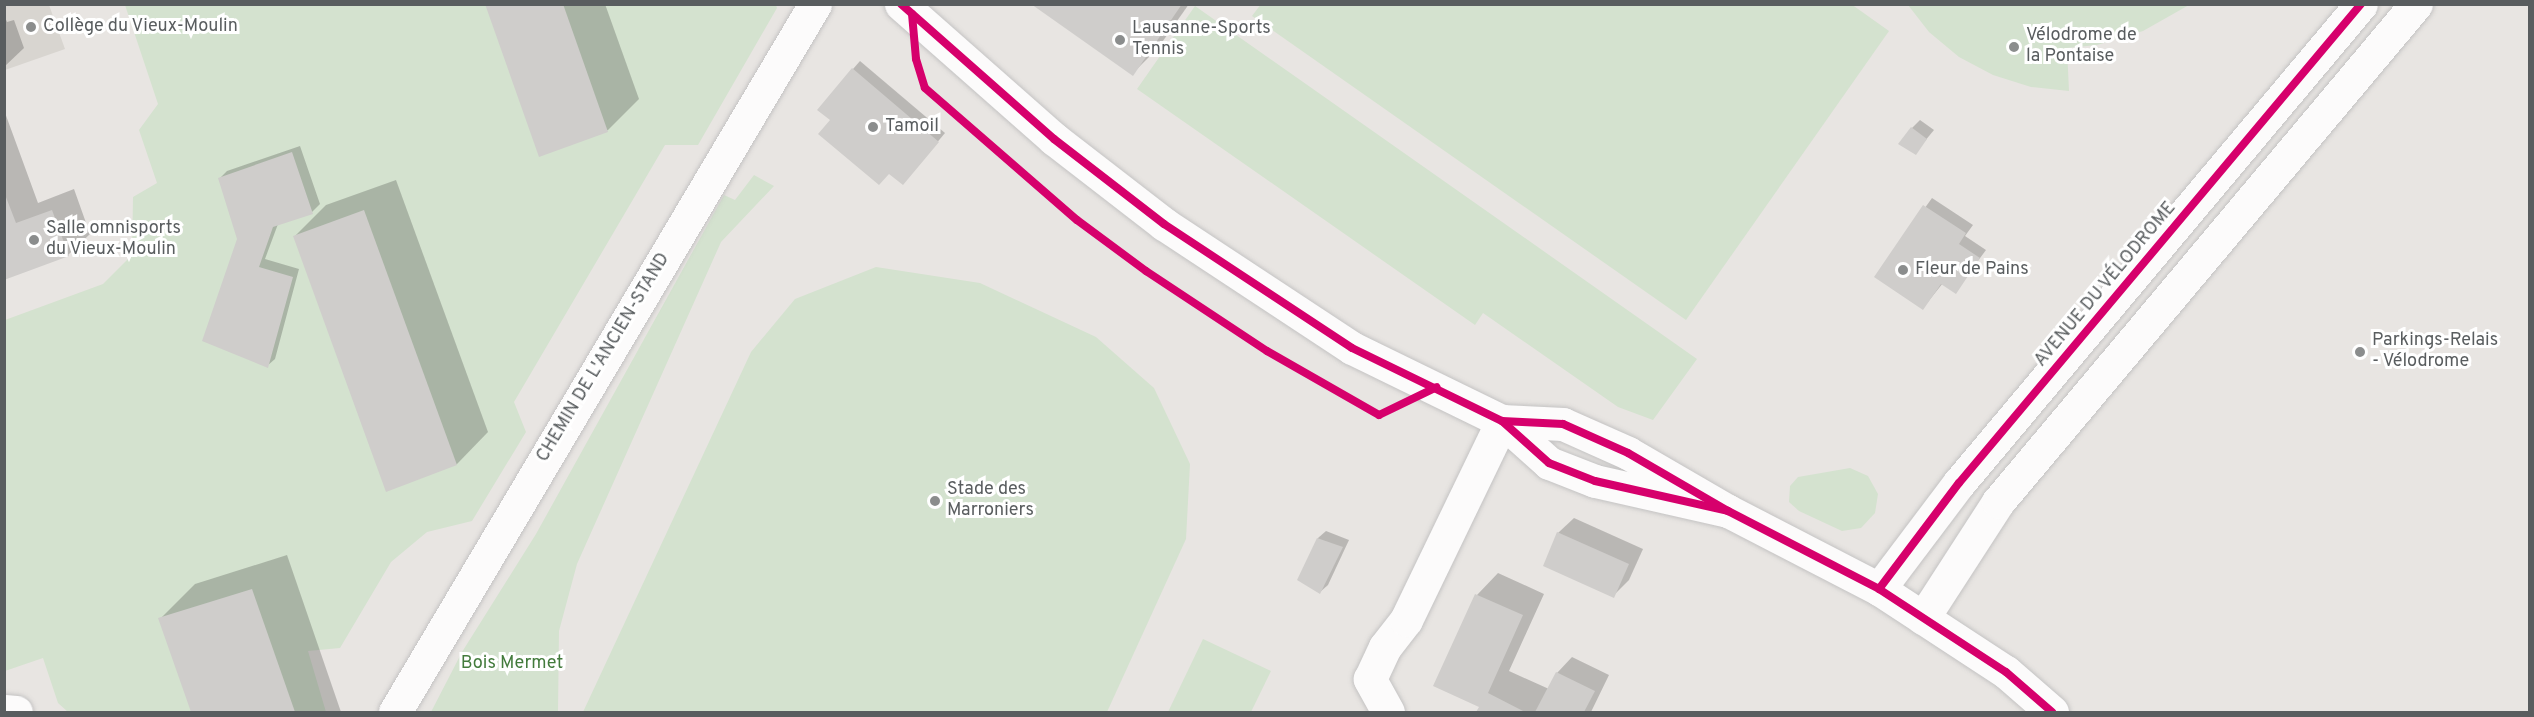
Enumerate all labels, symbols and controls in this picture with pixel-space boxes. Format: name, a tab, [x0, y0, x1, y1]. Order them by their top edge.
place label: Collège du Vieux-Moulin	[43, 16, 239, 38]
place label: Lausanne-Sports Tennis	[1132, 19, 1271, 62]
marker: Collège du Vieux-Moulin	[24, 20, 38, 34]
place label: Vélodrome de la Pontaise	[2026, 26, 2137, 68]
marker: Lausanne-Sports Tennis	[1113, 33, 1127, 47]
marker: Vélodrome de la Pontaise	[2007, 40, 2021, 54]
place label: Tamoil	[885, 116, 939, 138]
marker: Tamoil	[866, 120, 880, 134]
street label: AVENUE DU VÉLODROME	[2030, 198, 2182, 372]
place label: Salle omnisports du Vieux-Moulin	[46, 219, 181, 262]
marker: Salle omnisports du Vieux-Moulin	[27, 233, 41, 247]
street label: CHEMIN DE L'ANCIEN-STAND	[533, 250, 675, 466]
place label: Fleur de Pains	[1915, 259, 2029, 281]
marker: Fleur de Pains	[1896, 263, 1910, 277]
place label: Parkings-Relais - Vélodrome	[2372, 331, 2498, 374]
marker: Parkings-Relais - Vélodrome	[2353, 345, 2367, 359]
place label: Stade des Marroniers	[947, 480, 1034, 522]
marker: Stade des Marroniers	[928, 494, 942, 508]
park label: Bois Mermet	[461, 653, 563, 675]

